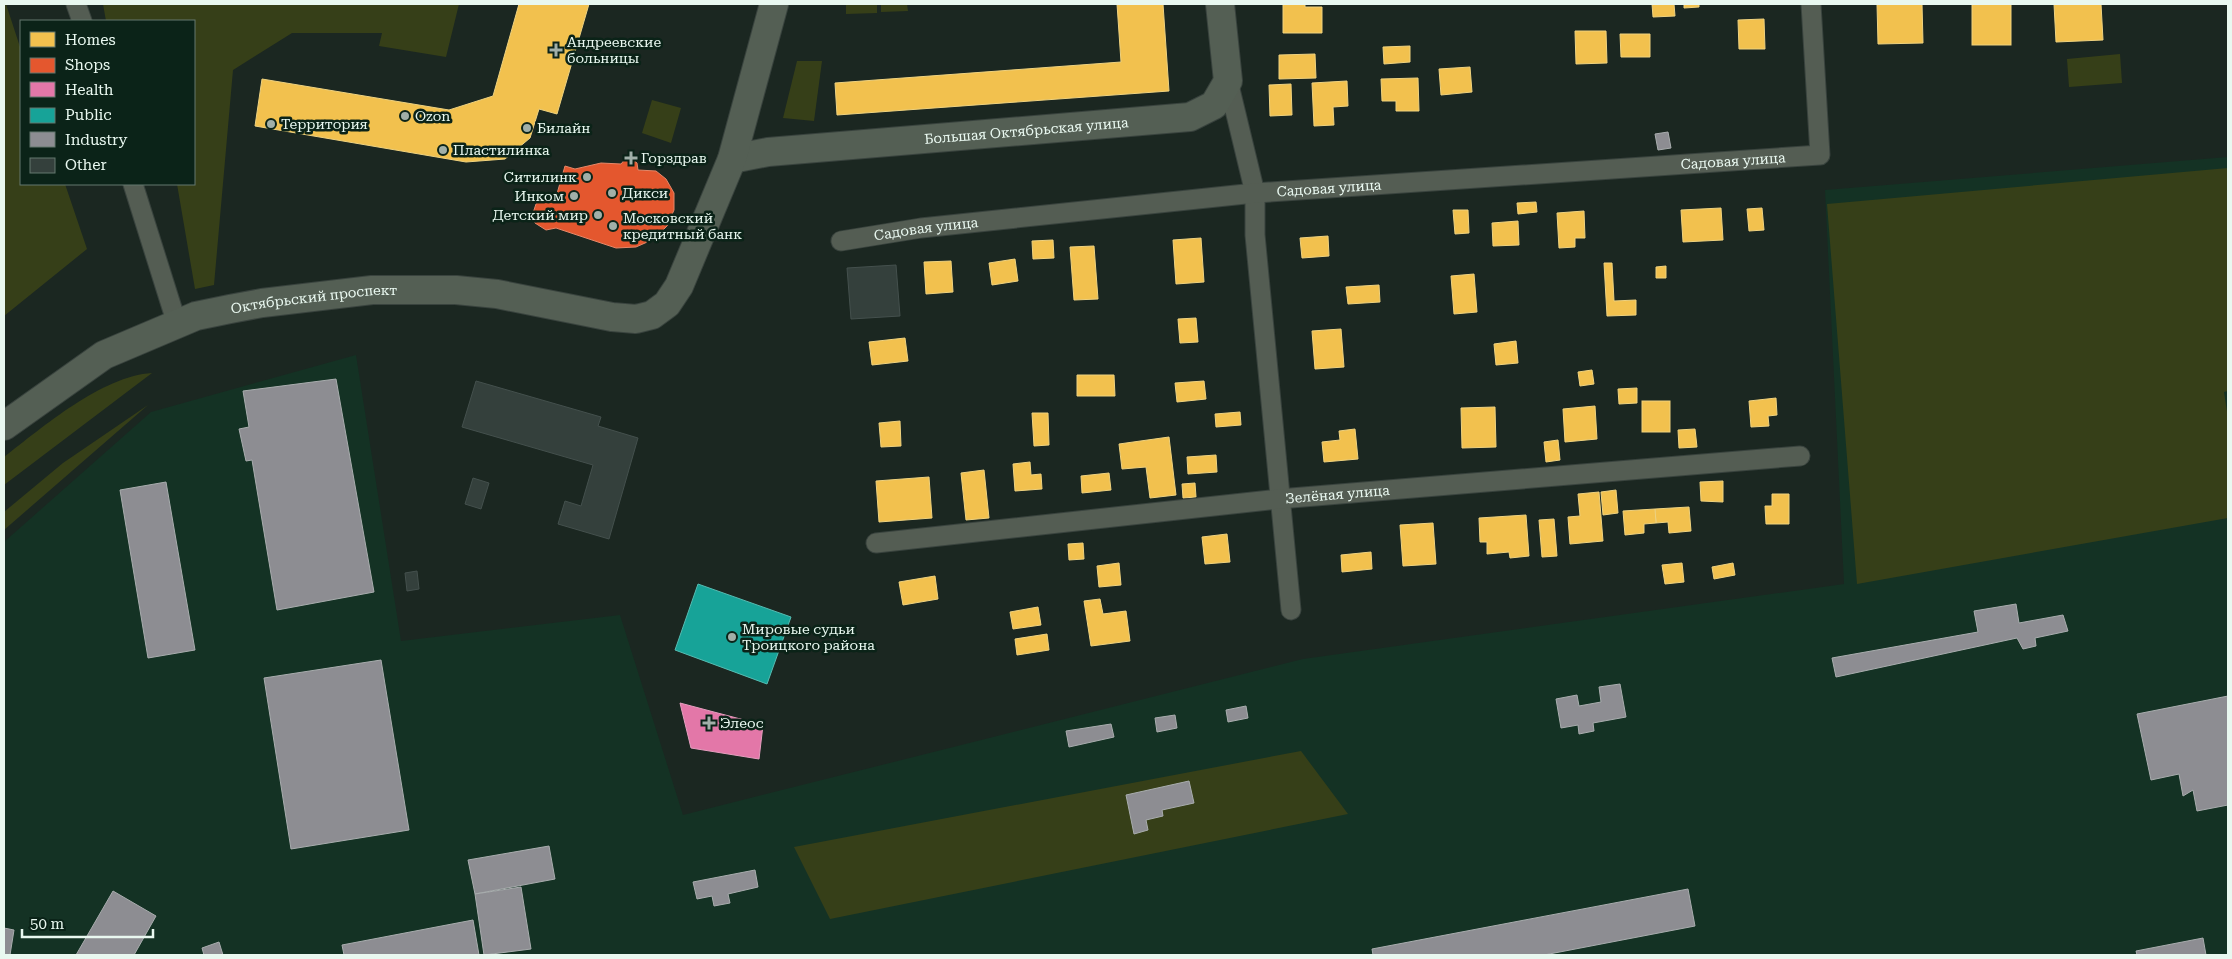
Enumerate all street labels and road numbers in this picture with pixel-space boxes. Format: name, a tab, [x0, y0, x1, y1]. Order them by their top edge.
street label: Большая Октябрьская улица	[924, 114, 1130, 147]
street label: Садовая улица	[1680, 149, 1786, 172]
street label: Садовая улица	[1276, 176, 1382, 200]
street label: Садовая улица	[873, 214, 979, 244]
street label: Октябрьский проспект	[229, 282, 397, 317]
street label: Зелёная улица	[1285, 482, 1391, 506]

